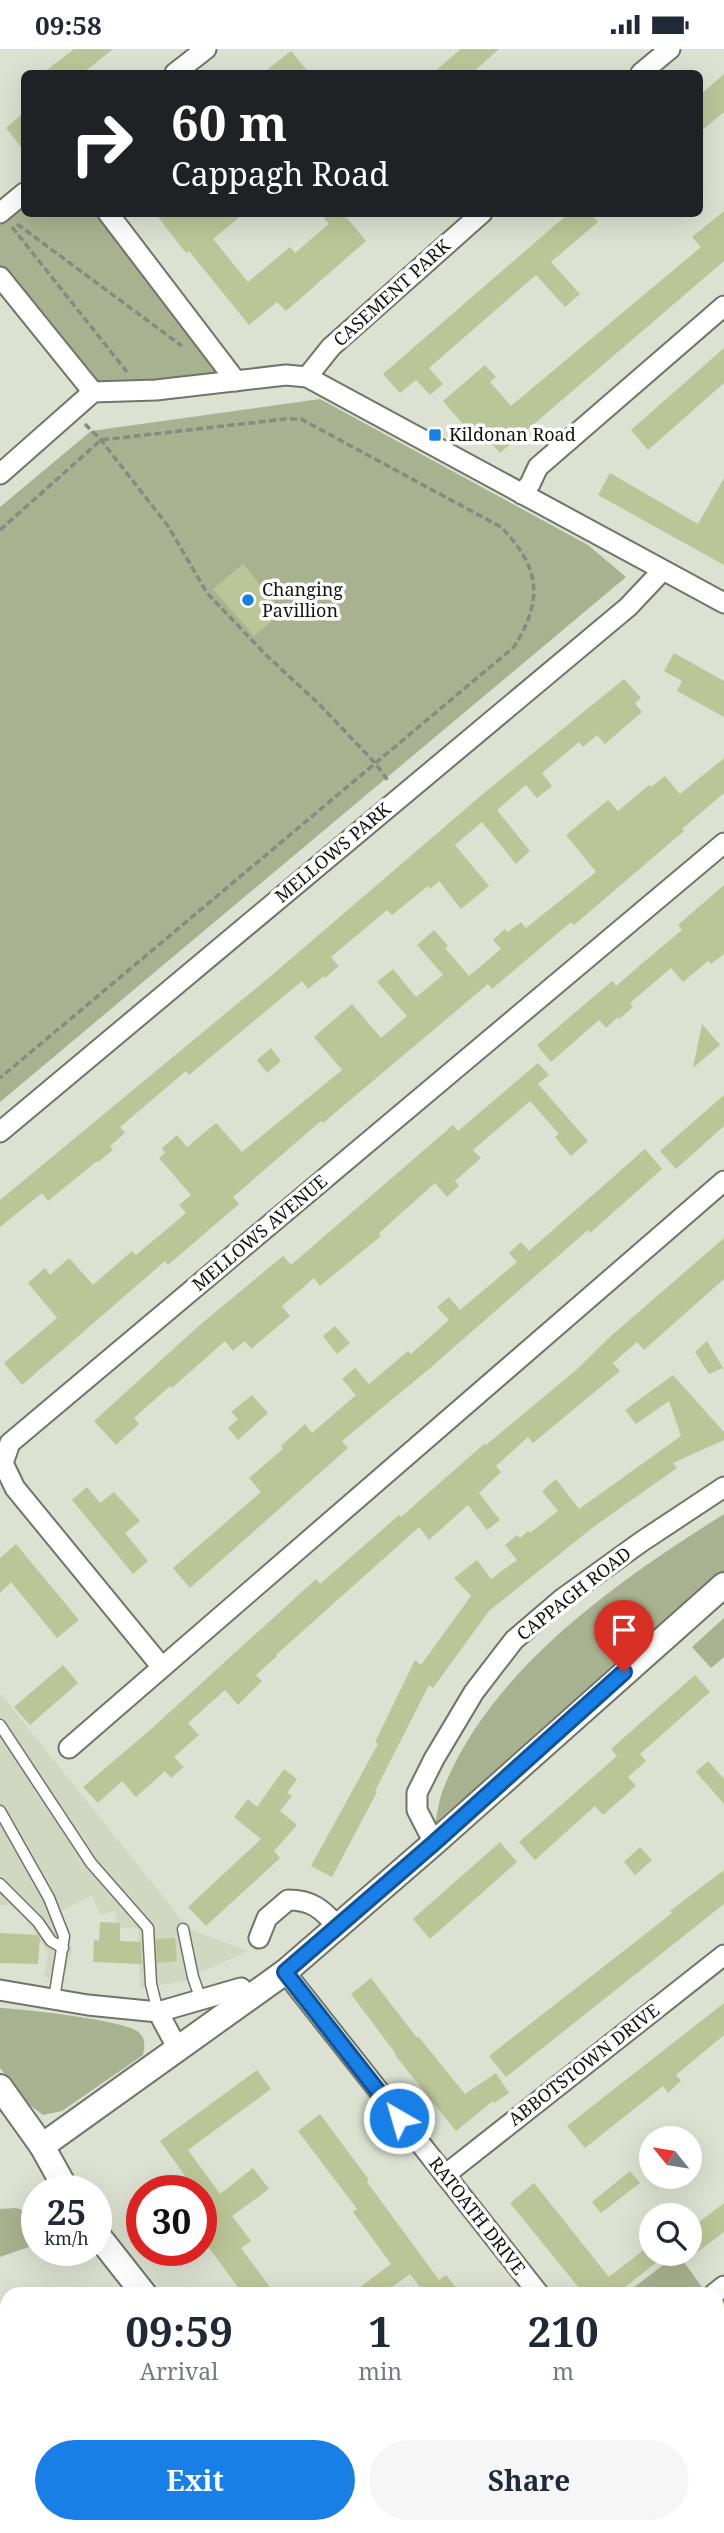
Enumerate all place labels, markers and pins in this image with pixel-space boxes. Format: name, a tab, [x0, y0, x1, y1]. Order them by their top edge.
place label: Kildonan Road	[449, 422, 576, 446]
marker: Kildonan Road	[427, 427, 443, 443]
place label: Changing Pavillion	[262, 577, 343, 622]
marker: Changing Pavillion	[240, 592, 256, 608]
pin	[594, 1600, 654, 1672]

